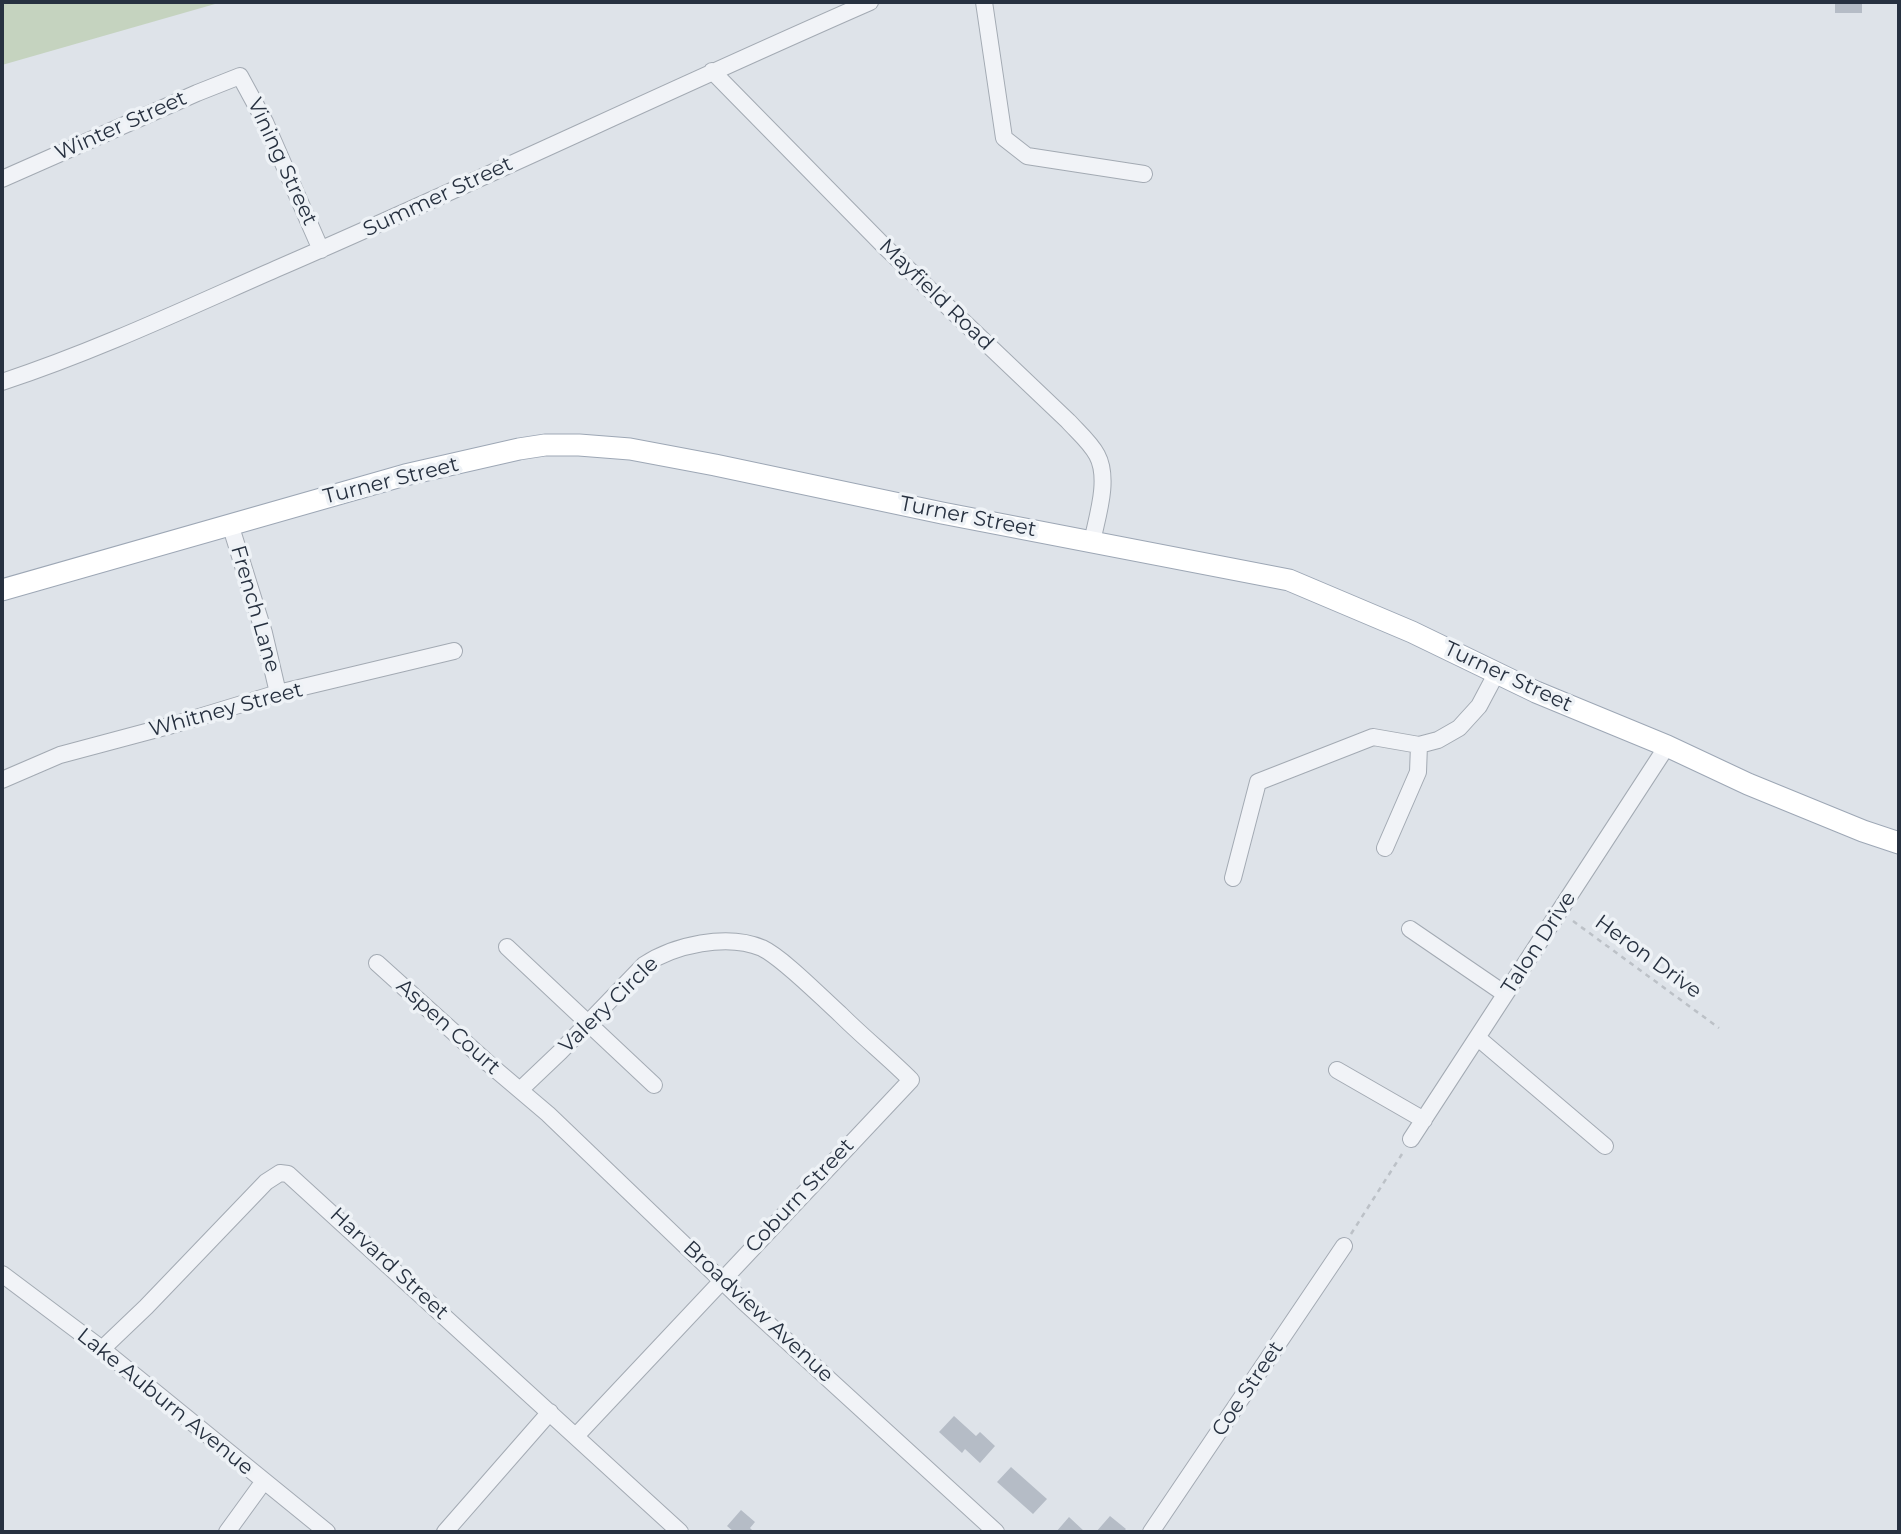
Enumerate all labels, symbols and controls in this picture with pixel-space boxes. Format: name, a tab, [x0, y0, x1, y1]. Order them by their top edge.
street label: Winter Street	[51, 86, 191, 166]
street label: Vining Street	[242, 94, 322, 230]
street label: Summer Street	[359, 151, 517, 243]
street label: Mayfield Road	[874, 234, 998, 356]
street label: Turner Street	[321, 452, 461, 510]
street label: Turner Street	[898, 491, 1038, 543]
street label: French Lane	[225, 543, 285, 675]
street label: Turner Street	[1440, 636, 1576, 718]
street label: Whitney Street	[146, 677, 306, 743]
street label: Talon Drive	[1496, 887, 1582, 999]
street label: Heron Drive	[1590, 910, 1706, 1004]
street label: Valery Circle	[554, 951, 664, 1059]
street label: Aspen Court	[391, 974, 505, 1080]
street label: Coburn Street	[741, 1134, 859, 1258]
street label: Harvard Street	[324, 1203, 454, 1325]
street label: Broadview Avenue	[678, 1236, 838, 1388]
street label: Lake Auburn Avenue	[72, 1323, 258, 1481]
street label: Coe Street	[1207, 1337, 1289, 1441]

